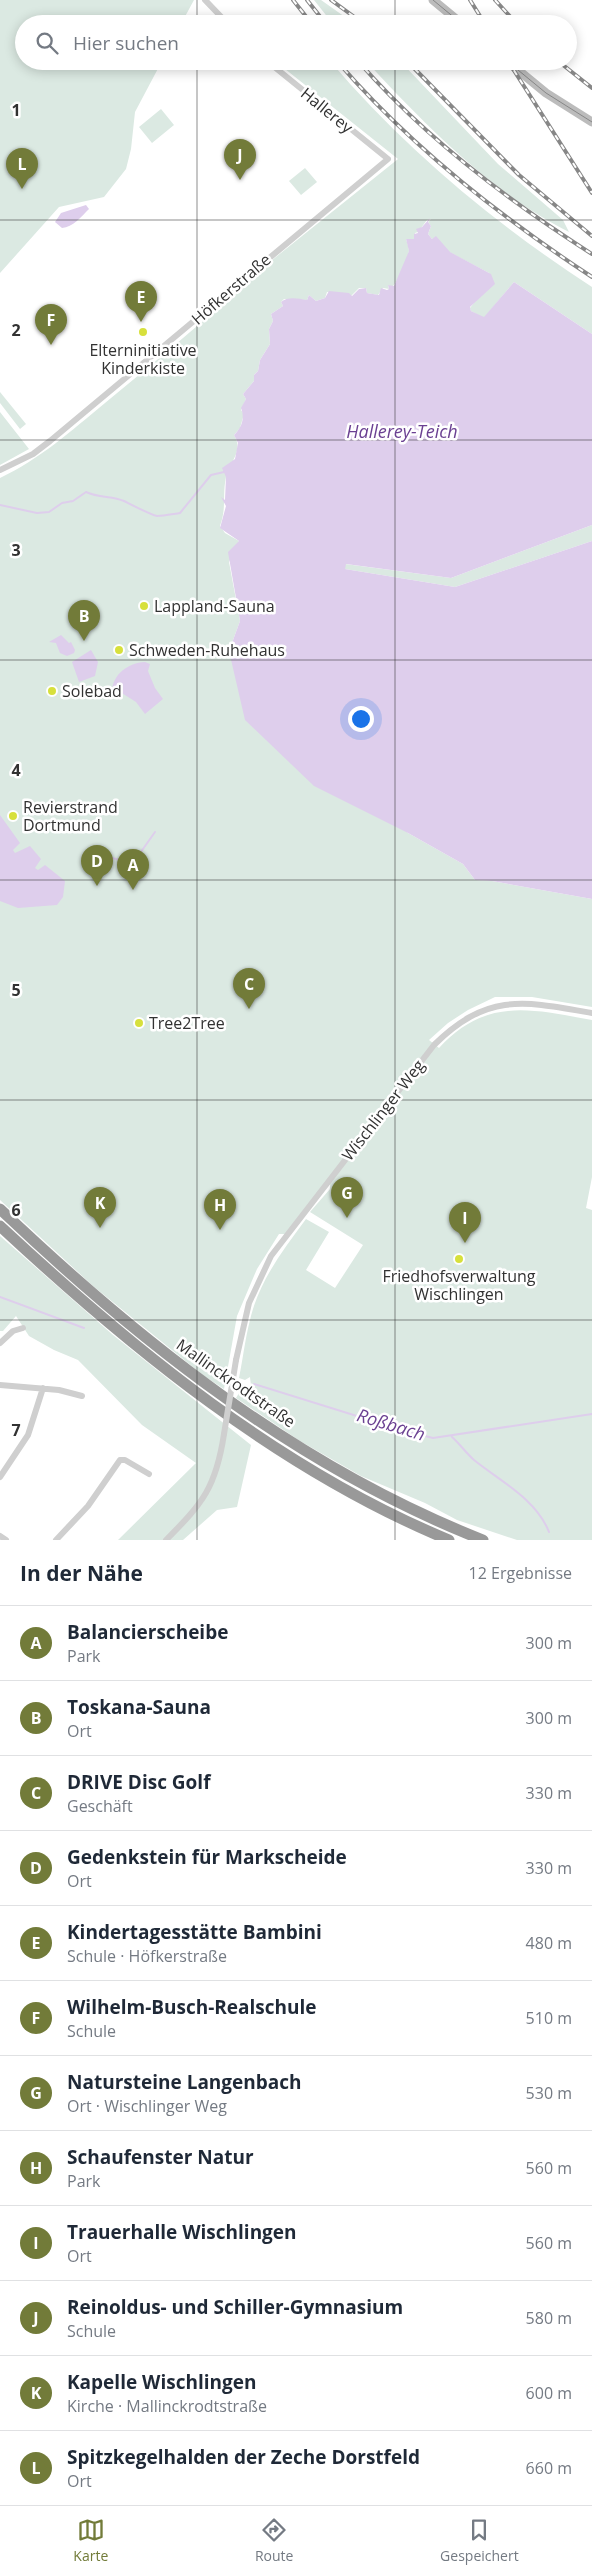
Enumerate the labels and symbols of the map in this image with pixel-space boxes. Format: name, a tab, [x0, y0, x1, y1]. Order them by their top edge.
street label: Hallerey	[296, 82, 358, 138]
text: 1	[11, 99, 21, 121]
pin: J	[224, 139, 256, 180]
pin: L	[6, 148, 38, 189]
street label: Höfkerstraße	[187, 248, 275, 330]
pin: E	[125, 281, 157, 322]
pin: F	[35, 304, 67, 345]
text: 2	[11, 319, 21, 341]
marker: Elterninitiative Kinderkiste	[137, 326, 149, 338]
place label: Elterninitiative Kinderkiste	[89, 339, 197, 379]
water label: Hallerey-Teich	[346, 419, 458, 443]
text: 3	[11, 539, 21, 561]
place label: Lappland-Sauna	[154, 595, 275, 617]
pin: B	[68, 600, 100, 641]
marker: Lappland-Sauna	[138, 600, 150, 612]
place label: Schweden-Ruhehaus	[129, 639, 285, 661]
marker: Schweden-Ruhehaus	[113, 644, 125, 656]
place label: Solebad	[62, 680, 122, 702]
marker: Solebad	[46, 685, 58, 697]
your location	[348, 706, 374, 732]
text: 4	[11, 759, 21, 781]
place label: Revierstrand Dortmund	[23, 796, 118, 836]
marker: Revierstrand Dortmund	[7, 810, 19, 822]
pin: D	[81, 845, 113, 886]
pin: A	[117, 849, 149, 890]
pin: C	[233, 968, 265, 1009]
text: 5	[11, 979, 21, 1001]
place label: Tree2Tree	[149, 1012, 225, 1034]
marker: Tree2Tree	[133, 1017, 145, 1029]
street label: Wischlinger Weg	[337, 1055, 430, 1165]
pin: G	[331, 1177, 363, 1218]
pin: K	[84, 1187, 116, 1228]
pin: H	[204, 1189, 236, 1230]
text: 6	[11, 1199, 21, 1221]
pin: I	[449, 1202, 481, 1243]
marker: Friedhofsverwaltung Wischlingen	[453, 1253, 465, 1265]
place label: Friedhofsverwaltung Wischlingen	[383, 1265, 536, 1305]
street label: Mallinckrodtstraße	[172, 1334, 300, 1432]
water label: Roßbach	[354, 1402, 428, 1446]
text: 7	[11, 1419, 21, 1441]

